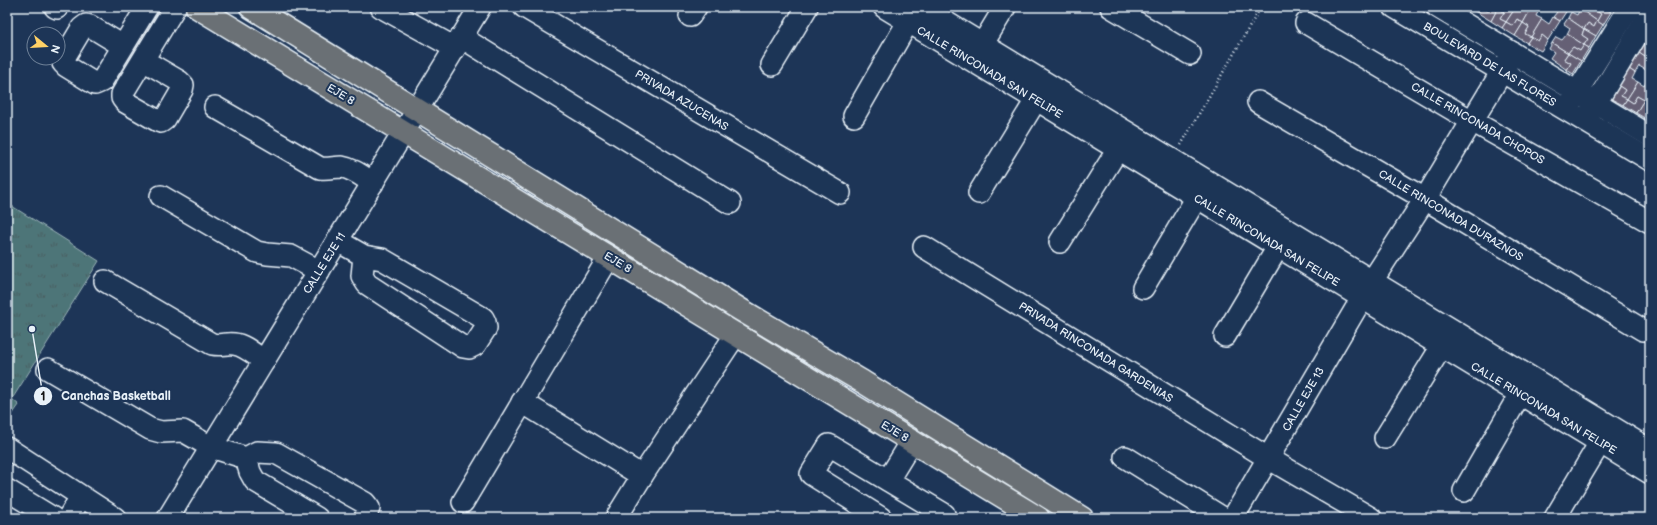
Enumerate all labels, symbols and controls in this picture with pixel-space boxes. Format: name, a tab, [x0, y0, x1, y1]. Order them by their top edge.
street label: BOULEVARD DE LAS FLORES	[1421, 20, 1559, 109]
street label: CALLE RINCONADA SAN FELIPE	[915, 24, 1065, 121]
north arrow	[26, 26, 66, 66]
text: N	[48, 43, 62, 55]
street label: PRIVADA AZUCENAS	[633, 67, 731, 134]
street label: CALLE RINCONADA CHOPOS	[1409, 80, 1547, 167]
street label: EJE 8	[325, 81, 357, 108]
street label: CALLE RINCONADA DURAZNOS	[1376, 167, 1526, 264]
street label: CALLE RINCONADA SAN FELIPE	[1192, 192, 1342, 289]
street label: CALLE EJE 11	[301, 230, 348, 296]
street label: EJE 8	[602, 249, 634, 276]
street label: PRIVADA RINCONADA GARDENIAS	[1016, 299, 1175, 406]
street label: CALLE RINCONADA SAN FELIPE	[1469, 360, 1619, 457]
street label: CALLE EJE 13	[1280, 365, 1327, 434]
callout: Canchas Basketball	[33, 384, 178, 408]
text: 1	[40, 389, 46, 404]
text: Canchas Basketball	[61, 389, 171, 404]
street label: EJE 8	[879, 418, 911, 445]

